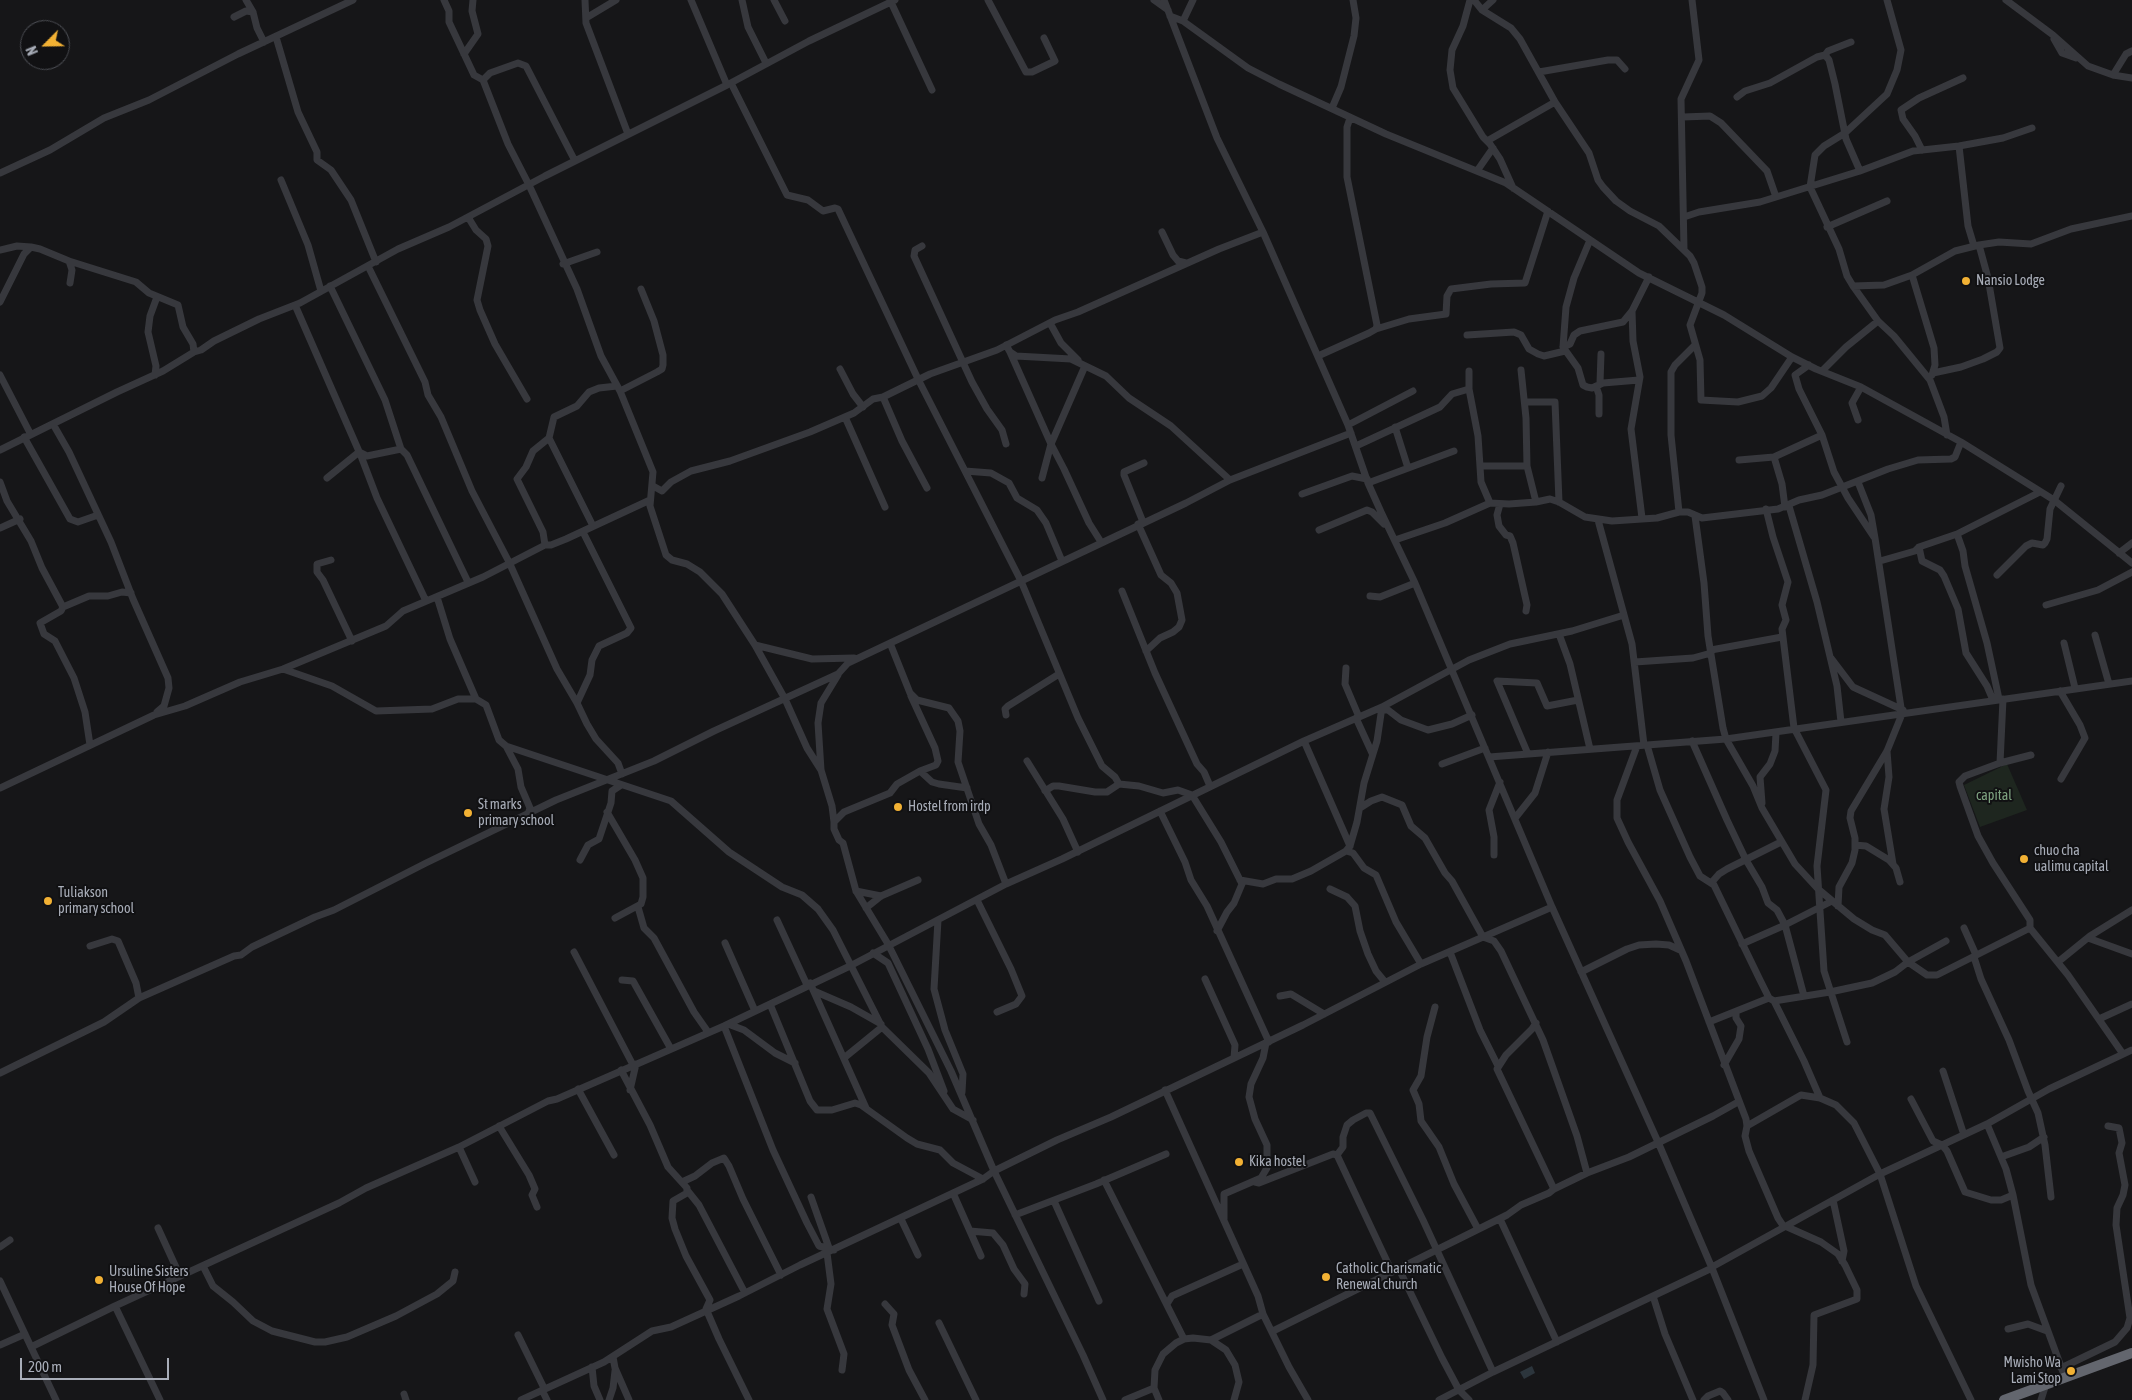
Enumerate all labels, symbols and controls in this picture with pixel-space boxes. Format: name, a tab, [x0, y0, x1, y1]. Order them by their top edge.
north arrow	[20, 20, 70, 70]
text: N	[23, 44, 41, 57]
place label: Nansio Lodge	[1976, 273, 2045, 289]
marker: Nansio Lodge	[1960, 275, 1972, 287]
park label: capital	[1976, 788, 2012, 804]
place label: St marks primary school	[478, 797, 554, 830]
place label: Hostel from irdp	[908, 799, 991, 815]
marker: Hostel from irdp	[892, 801, 904, 813]
marker: St marks primary school	[462, 807, 474, 819]
place label: chuo cha ualimu capital	[2034, 843, 2109, 876]
marker: chuo cha ualimu capital	[2018, 853, 2030, 865]
place label: Tuliakson primary school	[58, 885, 134, 918]
marker: Tuliakson primary school	[42, 895, 54, 907]
place label: Kika hostel	[1249, 1154, 1306, 1170]
marker: Kika hostel	[1233, 1156, 1245, 1168]
place label: Catholic Charismatic Renewal church	[1336, 1261, 1441, 1294]
place label: Ursuline Sisters House Of Hope	[109, 1264, 188, 1296]
marker: Catholic Charismatic Renewal church	[1320, 1271, 1332, 1283]
marker: Ursuline Sisters House Of Hope	[93, 1274, 105, 1286]
scale bar	[22, 1348, 171, 1380]
place label: Mwisho Wa Lami Stop	[2004, 1355, 2061, 1388]
text: 200 m	[28, 1358, 62, 1375]
marker: Mwisho Wa Lami Stop	[2065, 1365, 2077, 1377]

